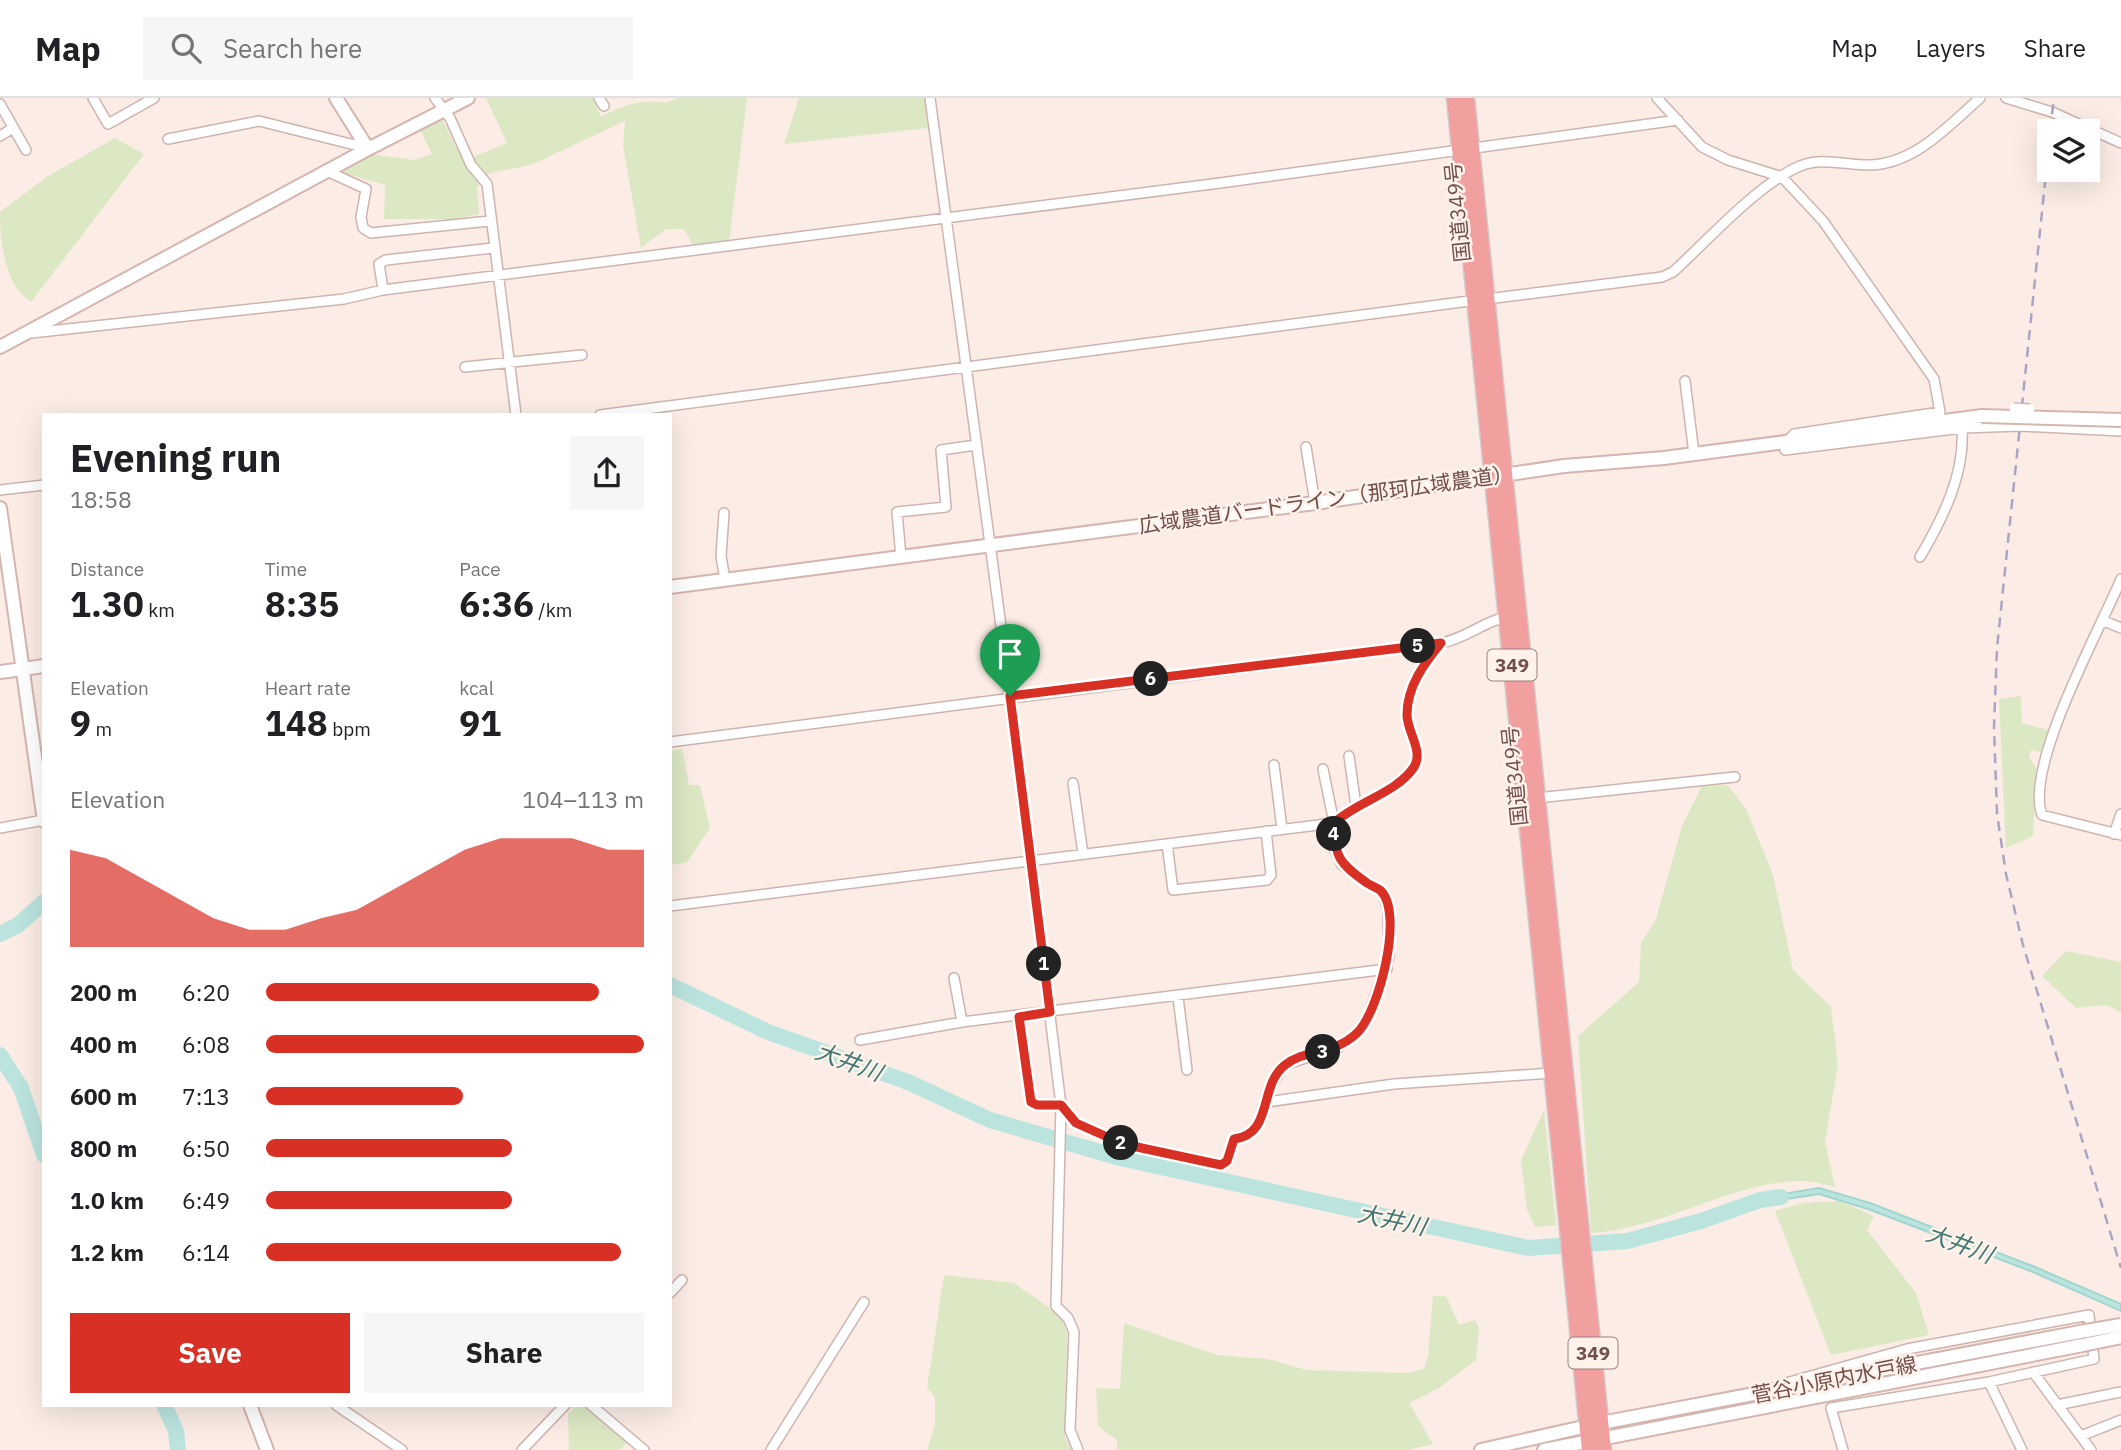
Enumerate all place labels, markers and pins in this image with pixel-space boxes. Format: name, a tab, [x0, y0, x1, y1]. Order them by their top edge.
pin	[980, 624, 1040, 696]
pin: 5	[1400, 628, 1436, 664]
pin: 6	[1134, 662, 1168, 696]
pin: 4	[1316, 816, 1352, 852]
pin: 1	[1026, 946, 1062, 982]
pin: 3	[1306, 1034, 1340, 1070]
pin: 2	[1104, 1126, 1138, 1160]

